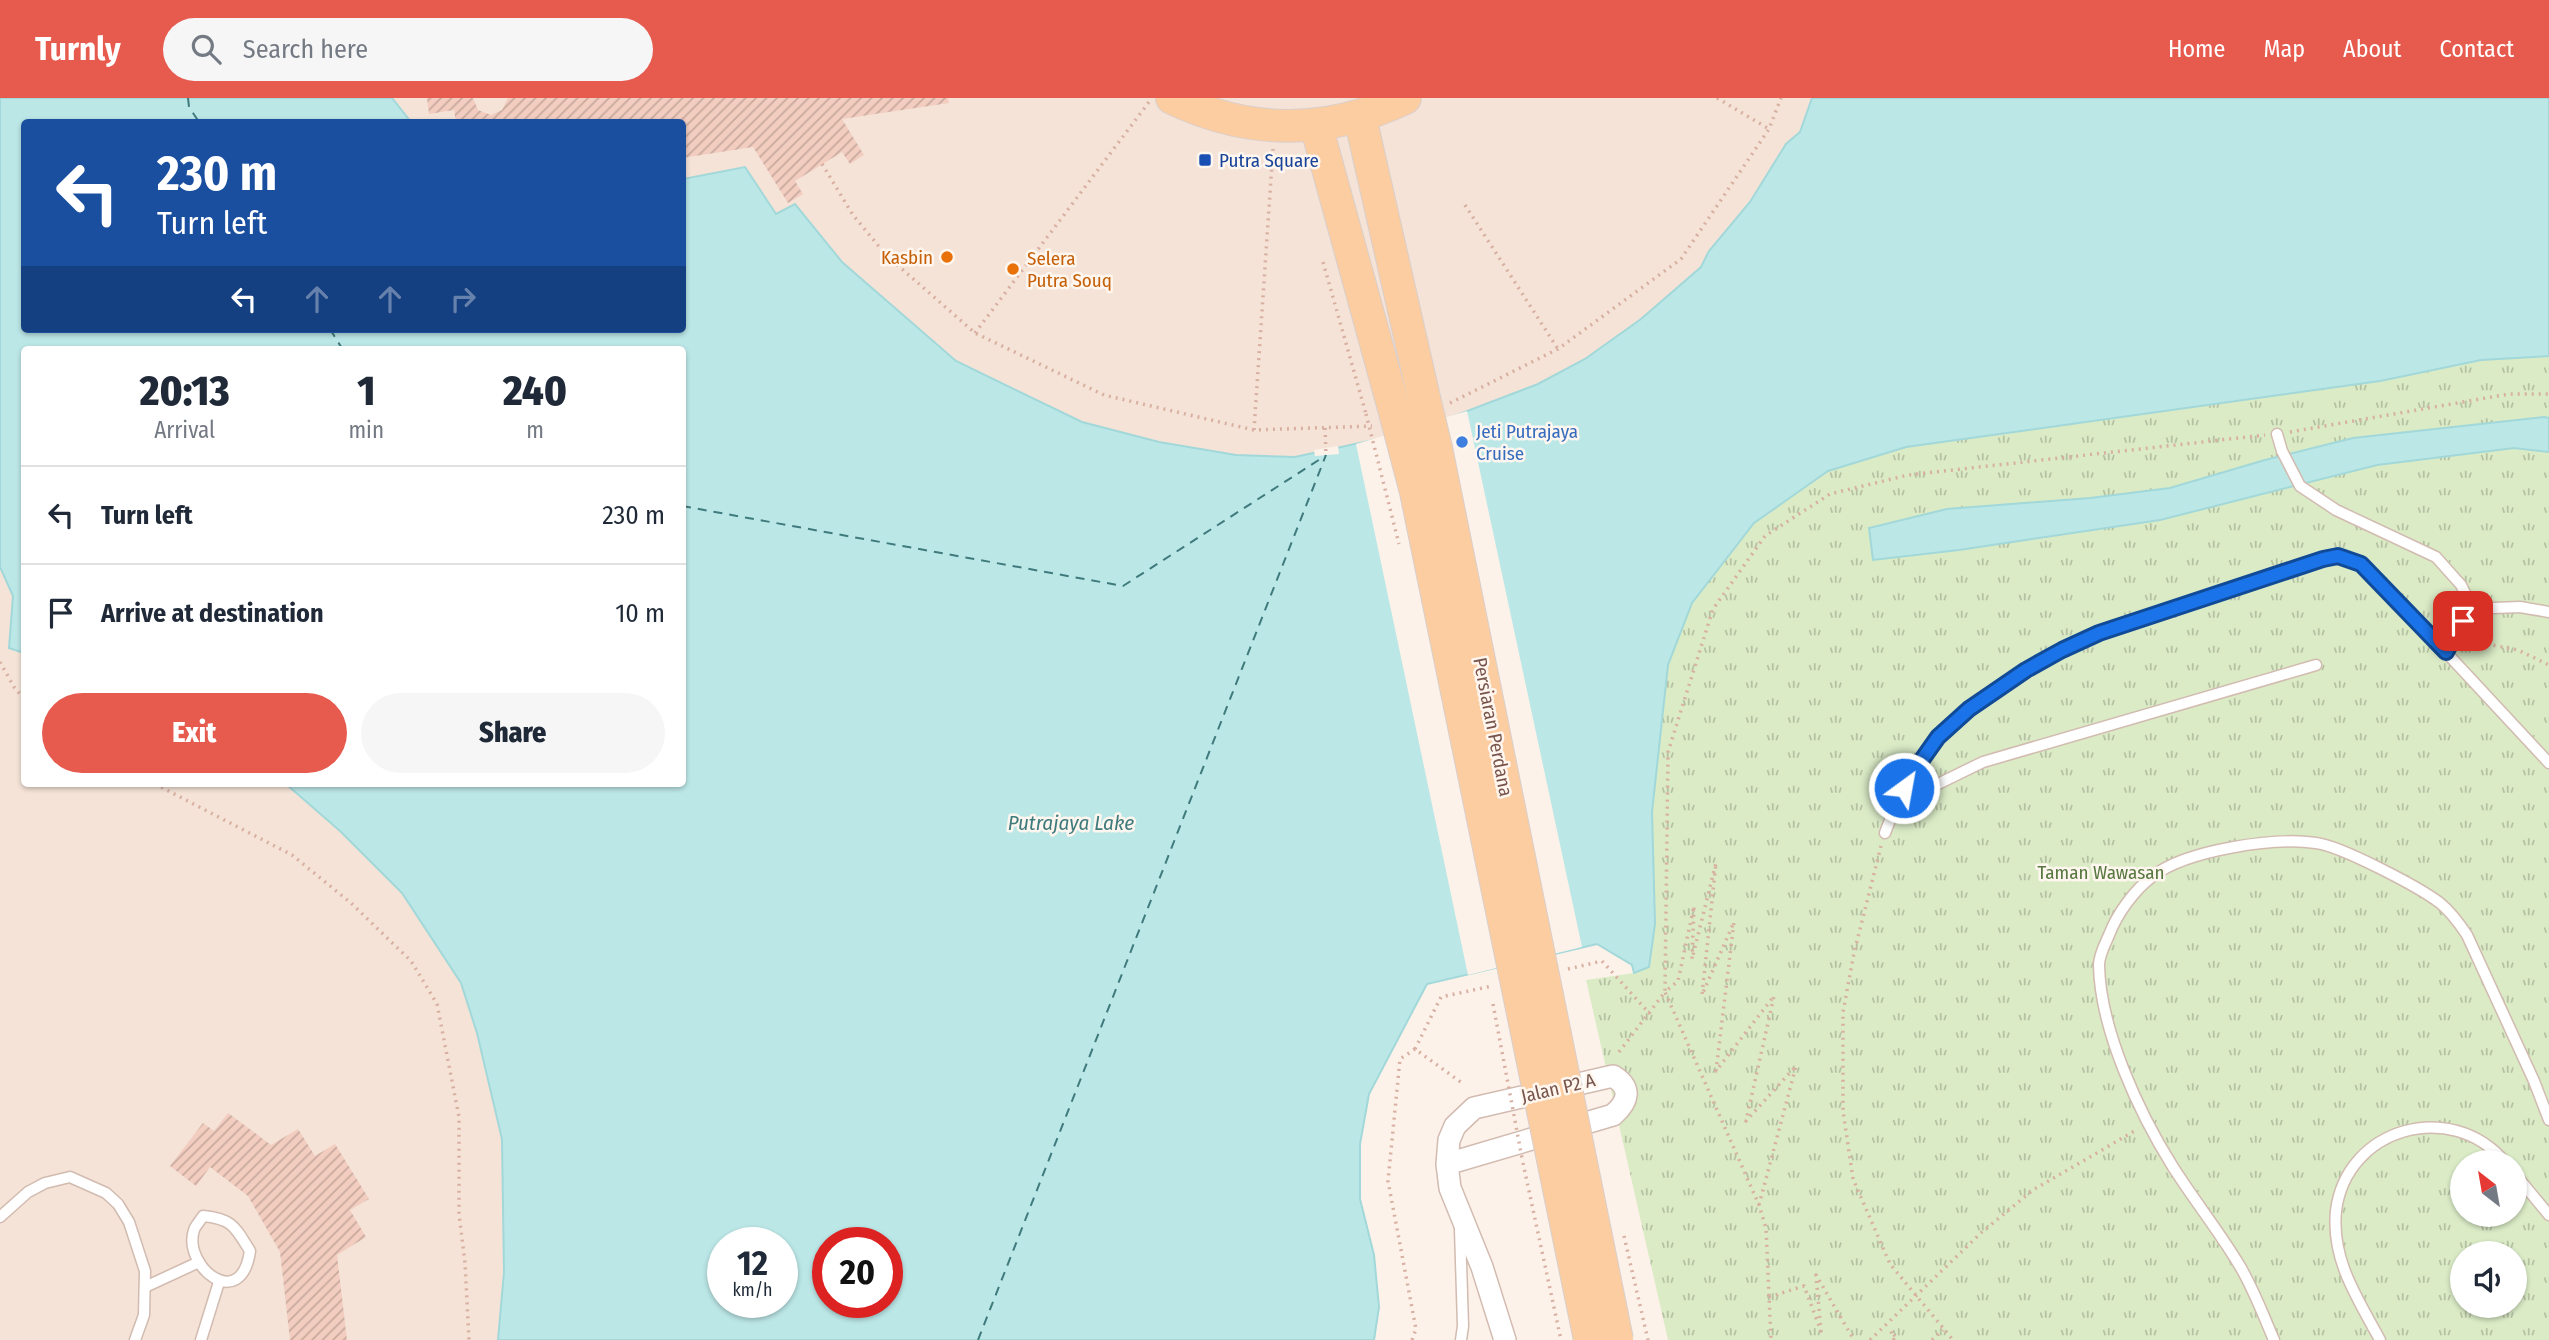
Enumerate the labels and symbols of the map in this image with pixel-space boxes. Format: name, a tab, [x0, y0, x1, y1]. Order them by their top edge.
place label: Putra Square	[1219, 149, 1319, 172]
marker: Putra Square	[1197, 152, 1213, 168]
place label: Kasbin	[881, 246, 933, 269]
place label: Selera Putra Souq	[1027, 247, 1112, 292]
marker: Kasbin	[939, 249, 955, 265]
marker: Selera Putra Souq	[1005, 261, 1021, 277]
place label: Jeti Putrajaya Cruise	[1476, 420, 1578, 465]
marker: Jeti Putrajaya Cruise	[1454, 434, 1470, 450]
pin	[2433, 591, 2493, 651]
street label: Persiaran Perdana	[1468, 656, 1518, 798]
position arrow	[1867, 751, 1941, 825]
water label: Putrajaya Lake	[1008, 810, 1134, 836]
park label: Taman Wawasan	[2037, 861, 2165, 884]
street label: Jalan P2 A	[1519, 1068, 1597, 1108]
north arrow	[2450, 1150, 2527, 1227]
speed limit sign: 20	[812, 1227, 903, 1318]

